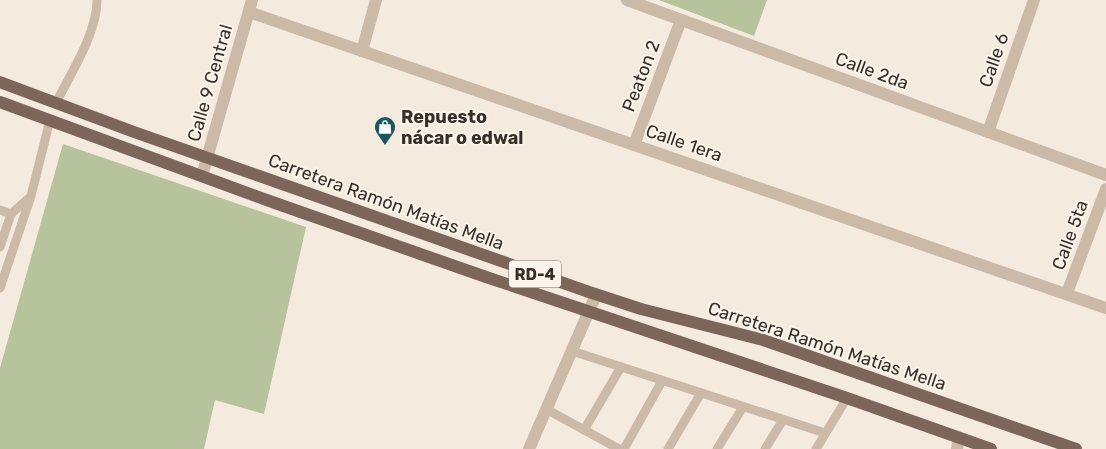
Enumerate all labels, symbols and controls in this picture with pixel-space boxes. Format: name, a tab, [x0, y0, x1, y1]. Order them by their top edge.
street label: Calle 9 Central	[183, 22, 237, 144]
street label: Calle 6	[974, 30, 1014, 90]
street label: Peaton 2	[617, 37, 665, 115]
street label: Calle 2da	[832, 48, 912, 94]
place label: Repuesto nácar o edwal	[401, 106, 524, 149]
shop icon: Repuesto nácar o edwal	[373, 115, 397, 146]
street label: Calle 1era	[643, 120, 725, 166]
street label: Carretera Ramón Matías Mella	[265, 149, 507, 255]
street label: Calle 5ta	[1047, 197, 1093, 273]
road number: RD-4	[509, 260, 561, 288]
street label: Carretera Ramón Matías Mella	[705, 297, 949, 395]

